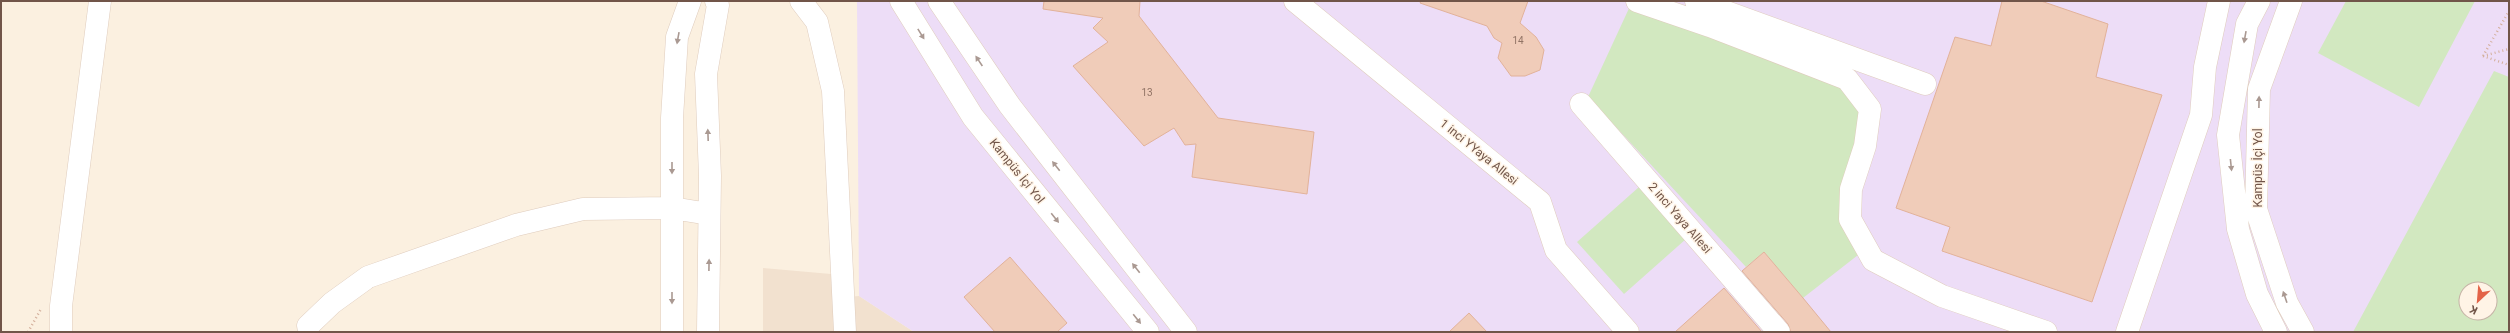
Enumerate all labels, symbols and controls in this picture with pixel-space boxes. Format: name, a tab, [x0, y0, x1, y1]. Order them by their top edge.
one-way arrow	[918, 28, 925, 40]
one-way arrow	[2242, 31, 2248, 43]
one-way arrow	[674, 32, 680, 44]
house number: 14	[1512, 35, 1524, 46]
one-way arrow	[976, 55, 983, 67]
house number: 13	[1141, 87, 1153, 98]
one-way arrow	[2256, 95, 2262, 108]
street label: 1 inci YYaya Allesi	[1437, 116, 1521, 188]
street label: Kampüs İçi Yol	[2250, 128, 2265, 208]
one-way arrow	[705, 129, 712, 141]
street label: Kampüs İçi Yol	[987, 135, 1048, 206]
one-way arrow	[2228, 159, 2235, 171]
one-way arrow	[1052, 160, 1061, 171]
one-way arrow	[669, 162, 675, 175]
street label: 2 inci Yaya Allesi	[1646, 180, 1714, 256]
one-way arrow	[1051, 213, 1060, 223]
one-way arrow	[706, 258, 712, 271]
one-way arrow	[1132, 263, 1141, 274]
north arrow	[2458, 281, 2498, 321]
one-way arrow	[2282, 291, 2288, 303]
one-way arrow	[669, 292, 675, 305]
text: K	[2467, 302, 2480, 317]
one-way arrow	[1133, 314, 1142, 324]

